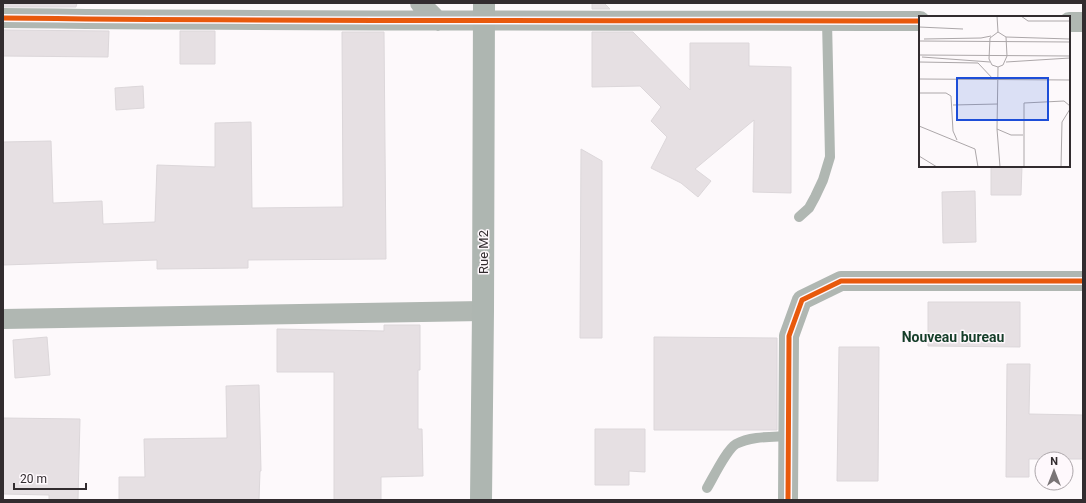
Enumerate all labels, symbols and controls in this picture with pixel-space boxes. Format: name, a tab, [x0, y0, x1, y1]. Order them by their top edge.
inset map	[919, 16, 1070, 167]
street label: Rue M2	[476, 230, 491, 274]
district label: Nouveau bureau	[902, 329, 1004, 345]
north arrow	[1034, 451, 1074, 491]
text: N	[1050, 455, 1058, 468]
scale bar	[14, 465, 86, 491]
text: 20 m	[20, 472, 47, 486]

